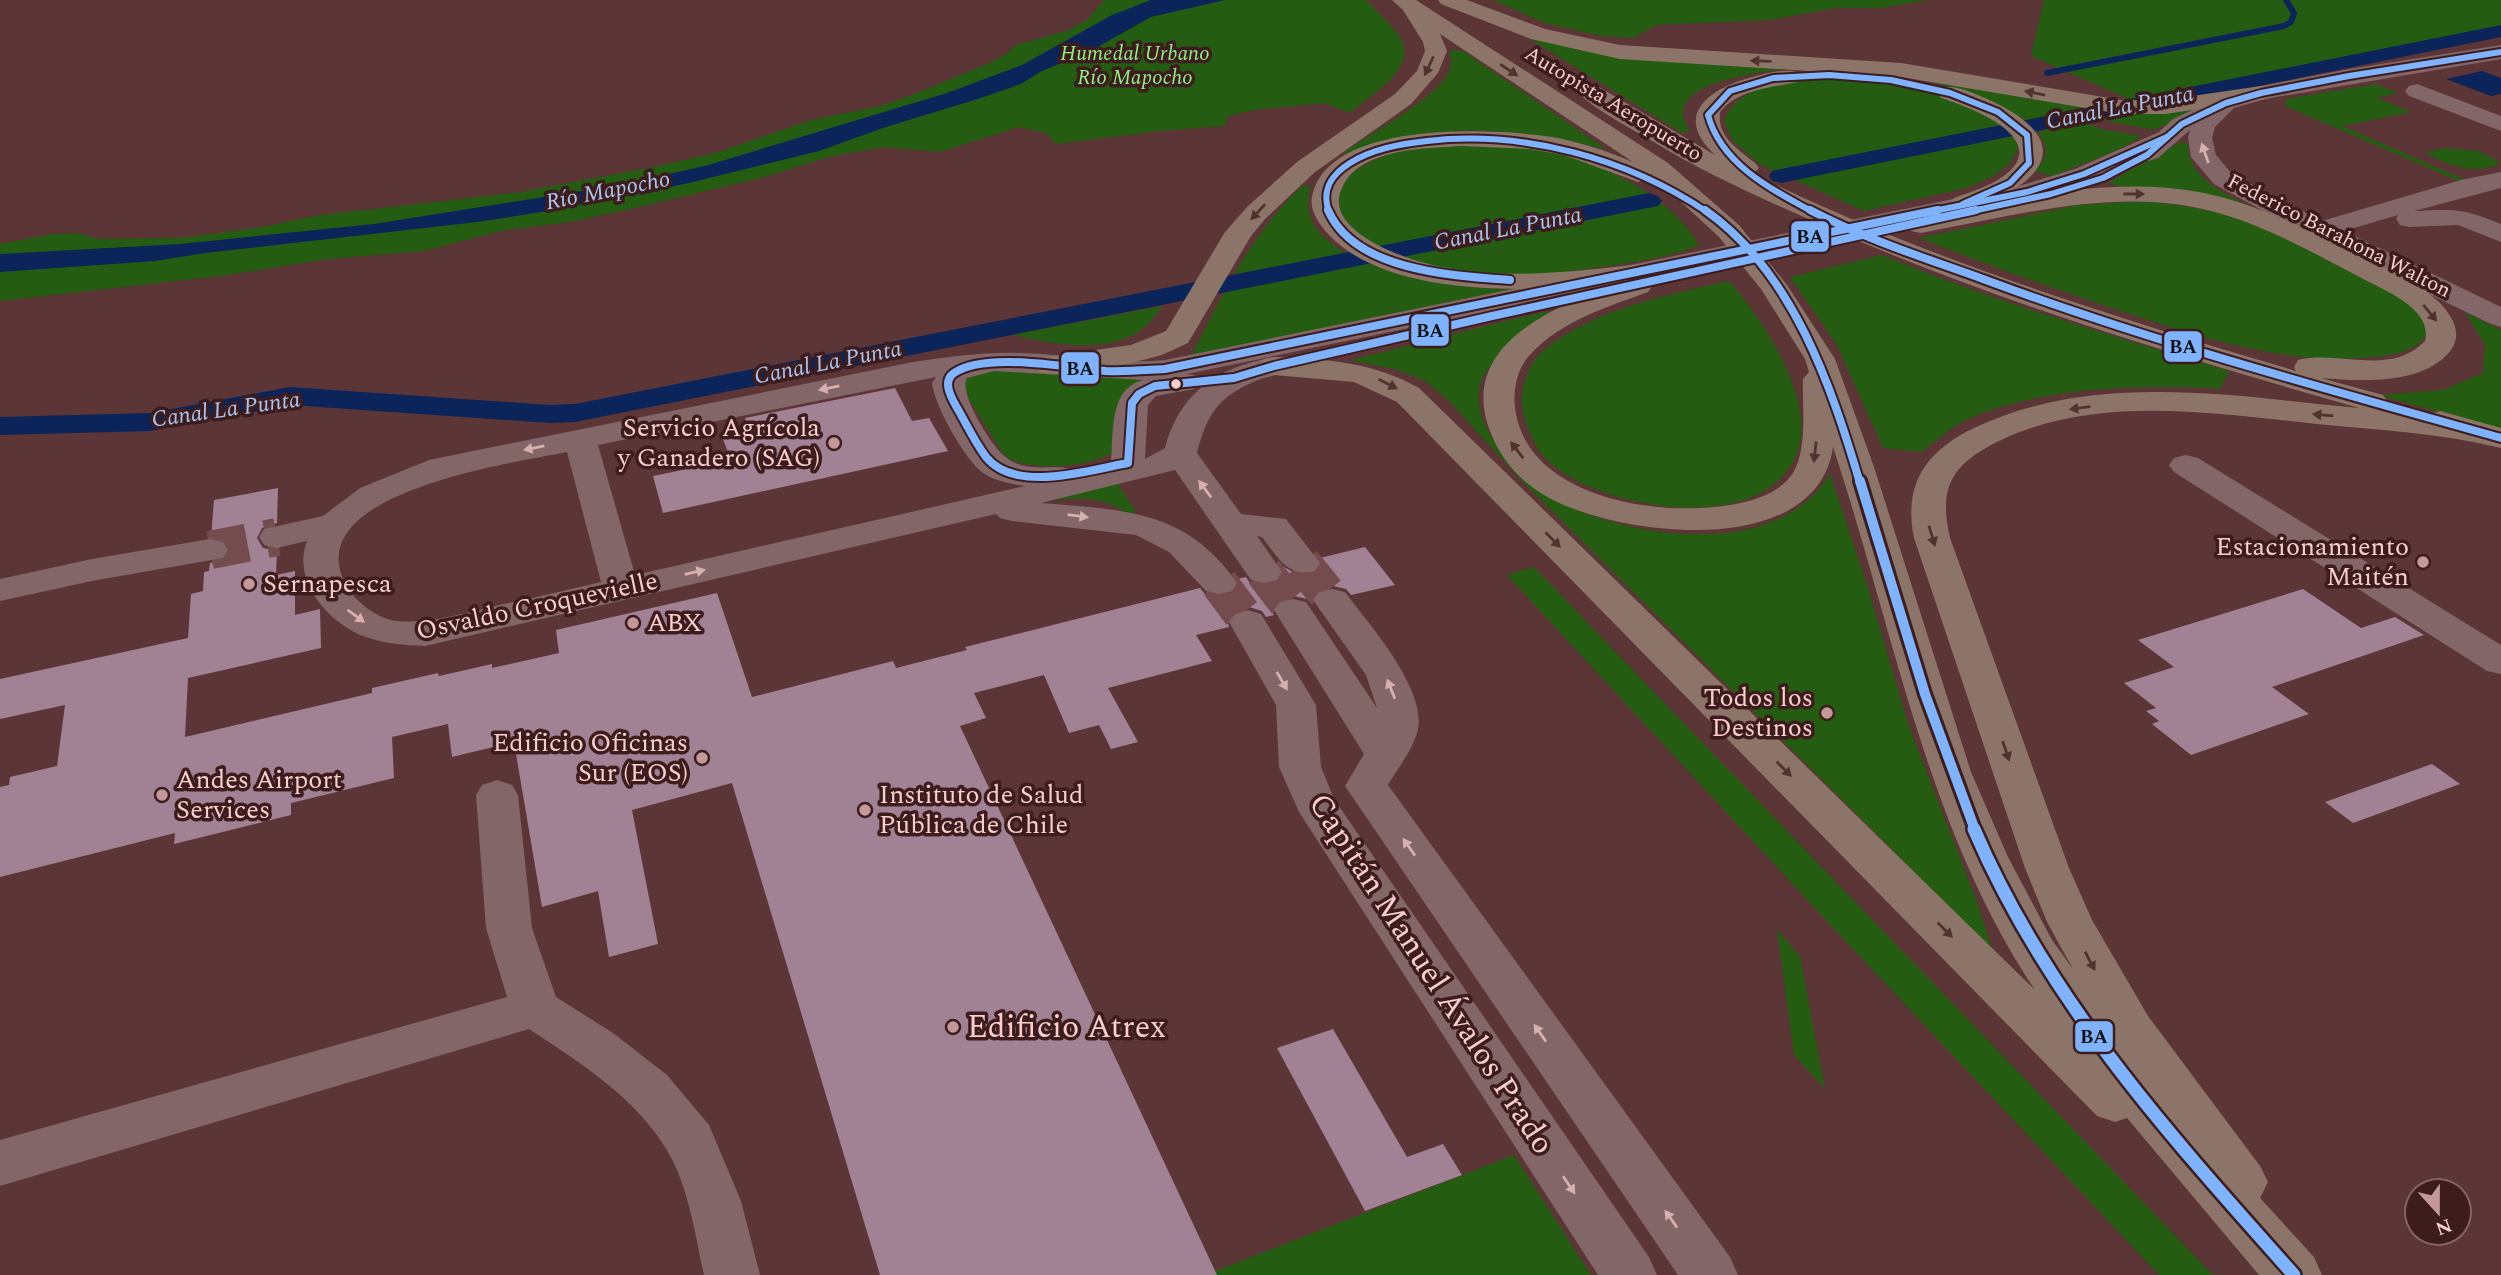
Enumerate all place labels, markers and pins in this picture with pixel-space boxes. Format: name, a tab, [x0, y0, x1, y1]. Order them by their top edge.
unlabelled marker	[1169, 377, 1183, 391]
place label: Servicio Agrícola y Ganadero (SAG)	[617, 408, 820, 478]
marker: Servicio Agrícola y Ganadero (SAG)	[826, 435, 842, 451]
place label: Estacionamiento Maitén	[2215, 527, 2409, 597]
marker: Estacionamiento Maitén	[2415, 554, 2431, 570]
place label: Sernapesca	[263, 564, 392, 604]
marker: Sernapesca	[241, 576, 257, 592]
place label: ABX	[647, 603, 702, 643]
marker: ABX	[625, 615, 641, 631]
place label: Todos los Destinos	[1703, 678, 1813, 748]
marker: Todos los Destinos	[1819, 705, 1835, 721]
place label: Edificio Oficinas Sur (EOS)	[492, 723, 688, 793]
marker: Edificio Oficinas Sur (EOS)	[694, 750, 710, 766]
place label: Andes Airport Services	[176, 760, 342, 830]
place label: Instituto de Salud Pública de Chile	[879, 775, 1083, 845]
marker: Andes Airport Services	[154, 787, 170, 803]
marker: Instituto de Salud Pública de Chile	[857, 802, 873, 818]
place label: Edificio Atrex	[967, 1003, 1166, 1052]
marker: Edificio Atrex	[945, 1019, 961, 1035]

